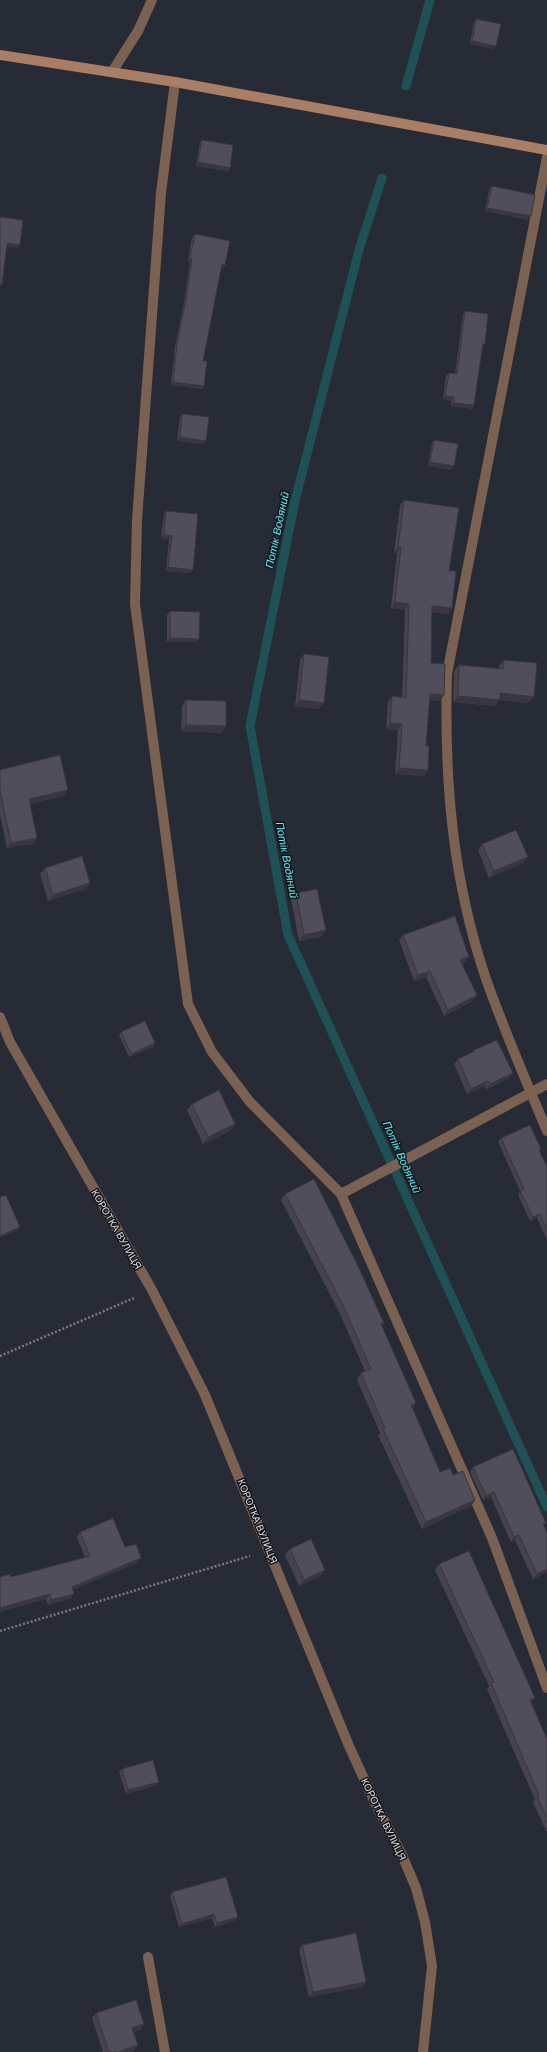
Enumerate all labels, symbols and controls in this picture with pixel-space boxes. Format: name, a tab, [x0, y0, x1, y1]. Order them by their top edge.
water label: Потік Водяний	[263, 491, 291, 569]
water label: Потік Водяний	[274, 821, 300, 899]
water label: Потік Водяний	[381, 1119, 423, 1195]
street label: КОРОТКА ВУЛИЦЯ	[89, 1188, 144, 1271]
street label: КОРОТКА ВУЛИЦЯ	[236, 1477, 279, 1565]
street label: КОРОТКА ВУЛИЦЯ	[359, 1776, 408, 1862]

